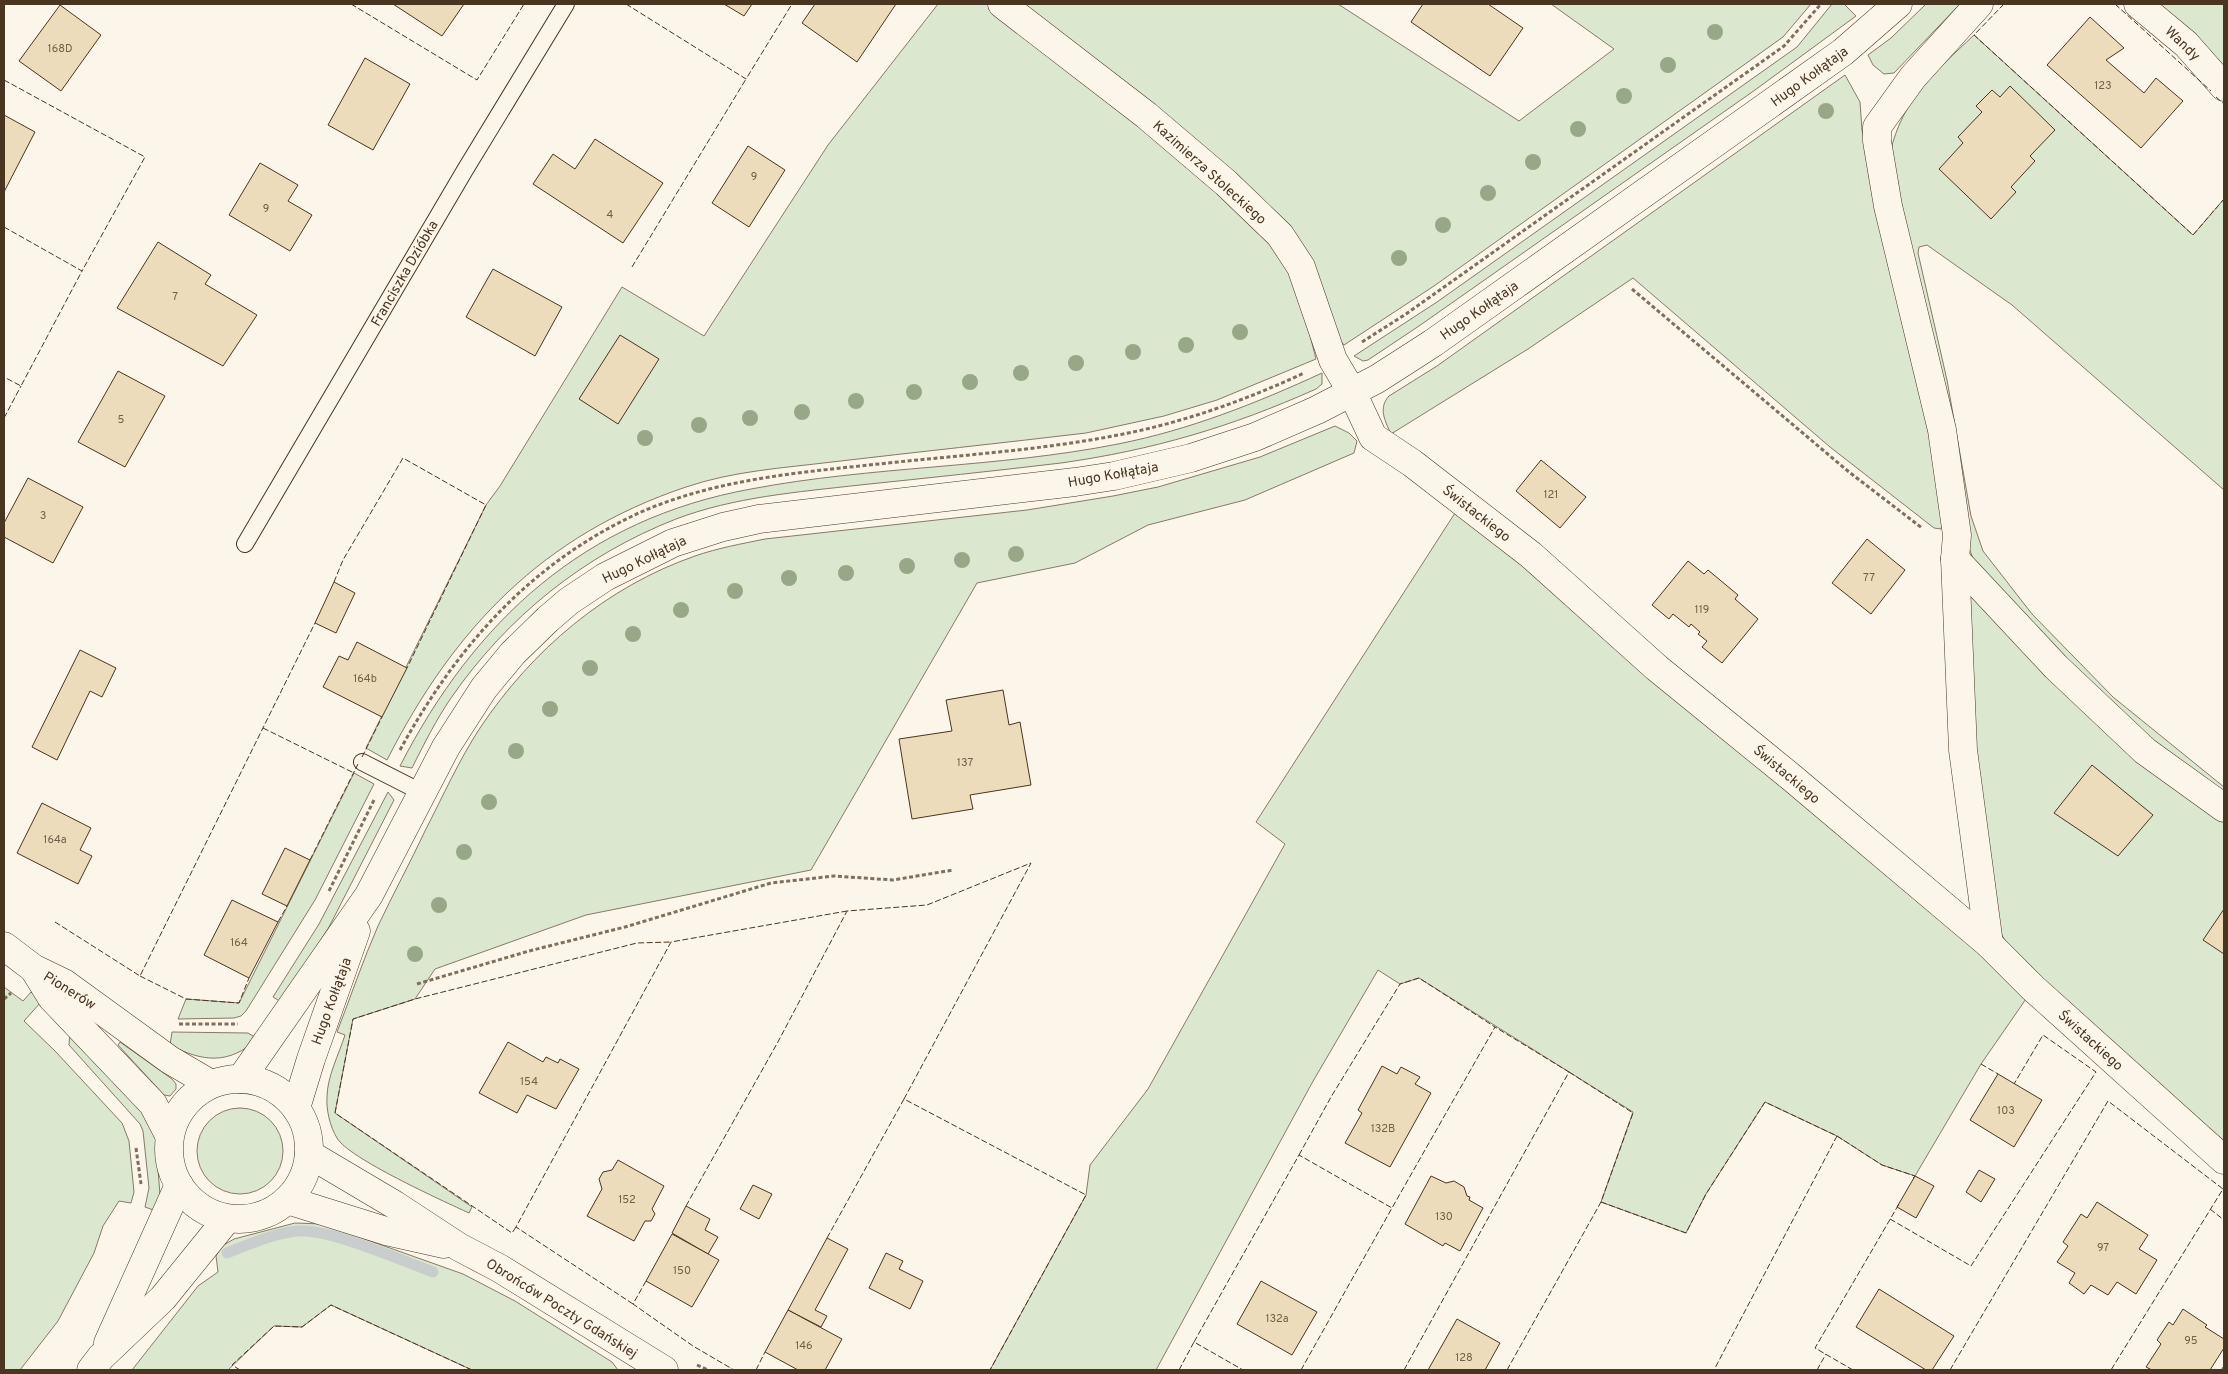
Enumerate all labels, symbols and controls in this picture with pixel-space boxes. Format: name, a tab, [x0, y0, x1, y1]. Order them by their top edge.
street label: Wandy	[2161, 23, 2203, 65]
house number: 168D	[48, 42, 72, 56]
street label: Hugo Kołłątaja	[1768, 43, 1852, 111]
house number: 123	[2094, 79, 2112, 93]
street label: Kazimierza Stoleckiego	[1149, 118, 1270, 229]
house number: 9	[751, 170, 757, 184]
house number: 9	[263, 202, 269, 216]
house number: 4	[607, 208, 614, 222]
street label: Franciszka Dzióbka	[368, 218, 443, 330]
street label: Hugo Kołłątaja	[1437, 278, 1522, 344]
house number: 7	[172, 290, 178, 304]
house number: 5	[118, 413, 125, 427]
street label: Hugo Kołłątaja	[1067, 459, 1160, 492]
street label: Świstackiego	[1439, 481, 1514, 546]
house number: 121	[1544, 488, 1558, 502]
house number: 3	[40, 509, 46, 523]
street label: Hugo Kołłątaja	[600, 533, 690, 588]
house number: 77	[1863, 571, 1875, 585]
house number: 119	[1695, 603, 1709, 617]
house number: 164b	[353, 672, 377, 686]
street label: Świstackiego	[1749, 742, 1824, 808]
house number: 137	[957, 756, 973, 770]
house number: 164a	[43, 833, 67, 847]
house number: 164	[230, 936, 248, 950]
street label: Hugo Kołłątaja	[309, 956, 356, 1047]
street label: Pionerów	[40, 968, 99, 1014]
street label: Świstackiego	[2054, 1007, 2127, 1075]
house number: 154	[520, 1075, 538, 1089]
house number: 103	[1997, 1104, 2015, 1118]
house number: 132B	[1371, 1122, 1395, 1136]
house number: 152	[618, 1193, 636, 1207]
house number: 130	[1435, 1210, 1453, 1224]
house number: 97	[2097, 1241, 2109, 1255]
street label: Obrońców Poczty Gdańskiej	[482, 1256, 640, 1363]
house number: 150	[673, 1264, 691, 1278]
house number: 132a	[1265, 1312, 1289, 1326]
house number: 95	[2184, 1334, 2198, 1348]
house number: 146	[795, 1339, 813, 1353]
house number: 128	[1455, 1351, 1473, 1365]

